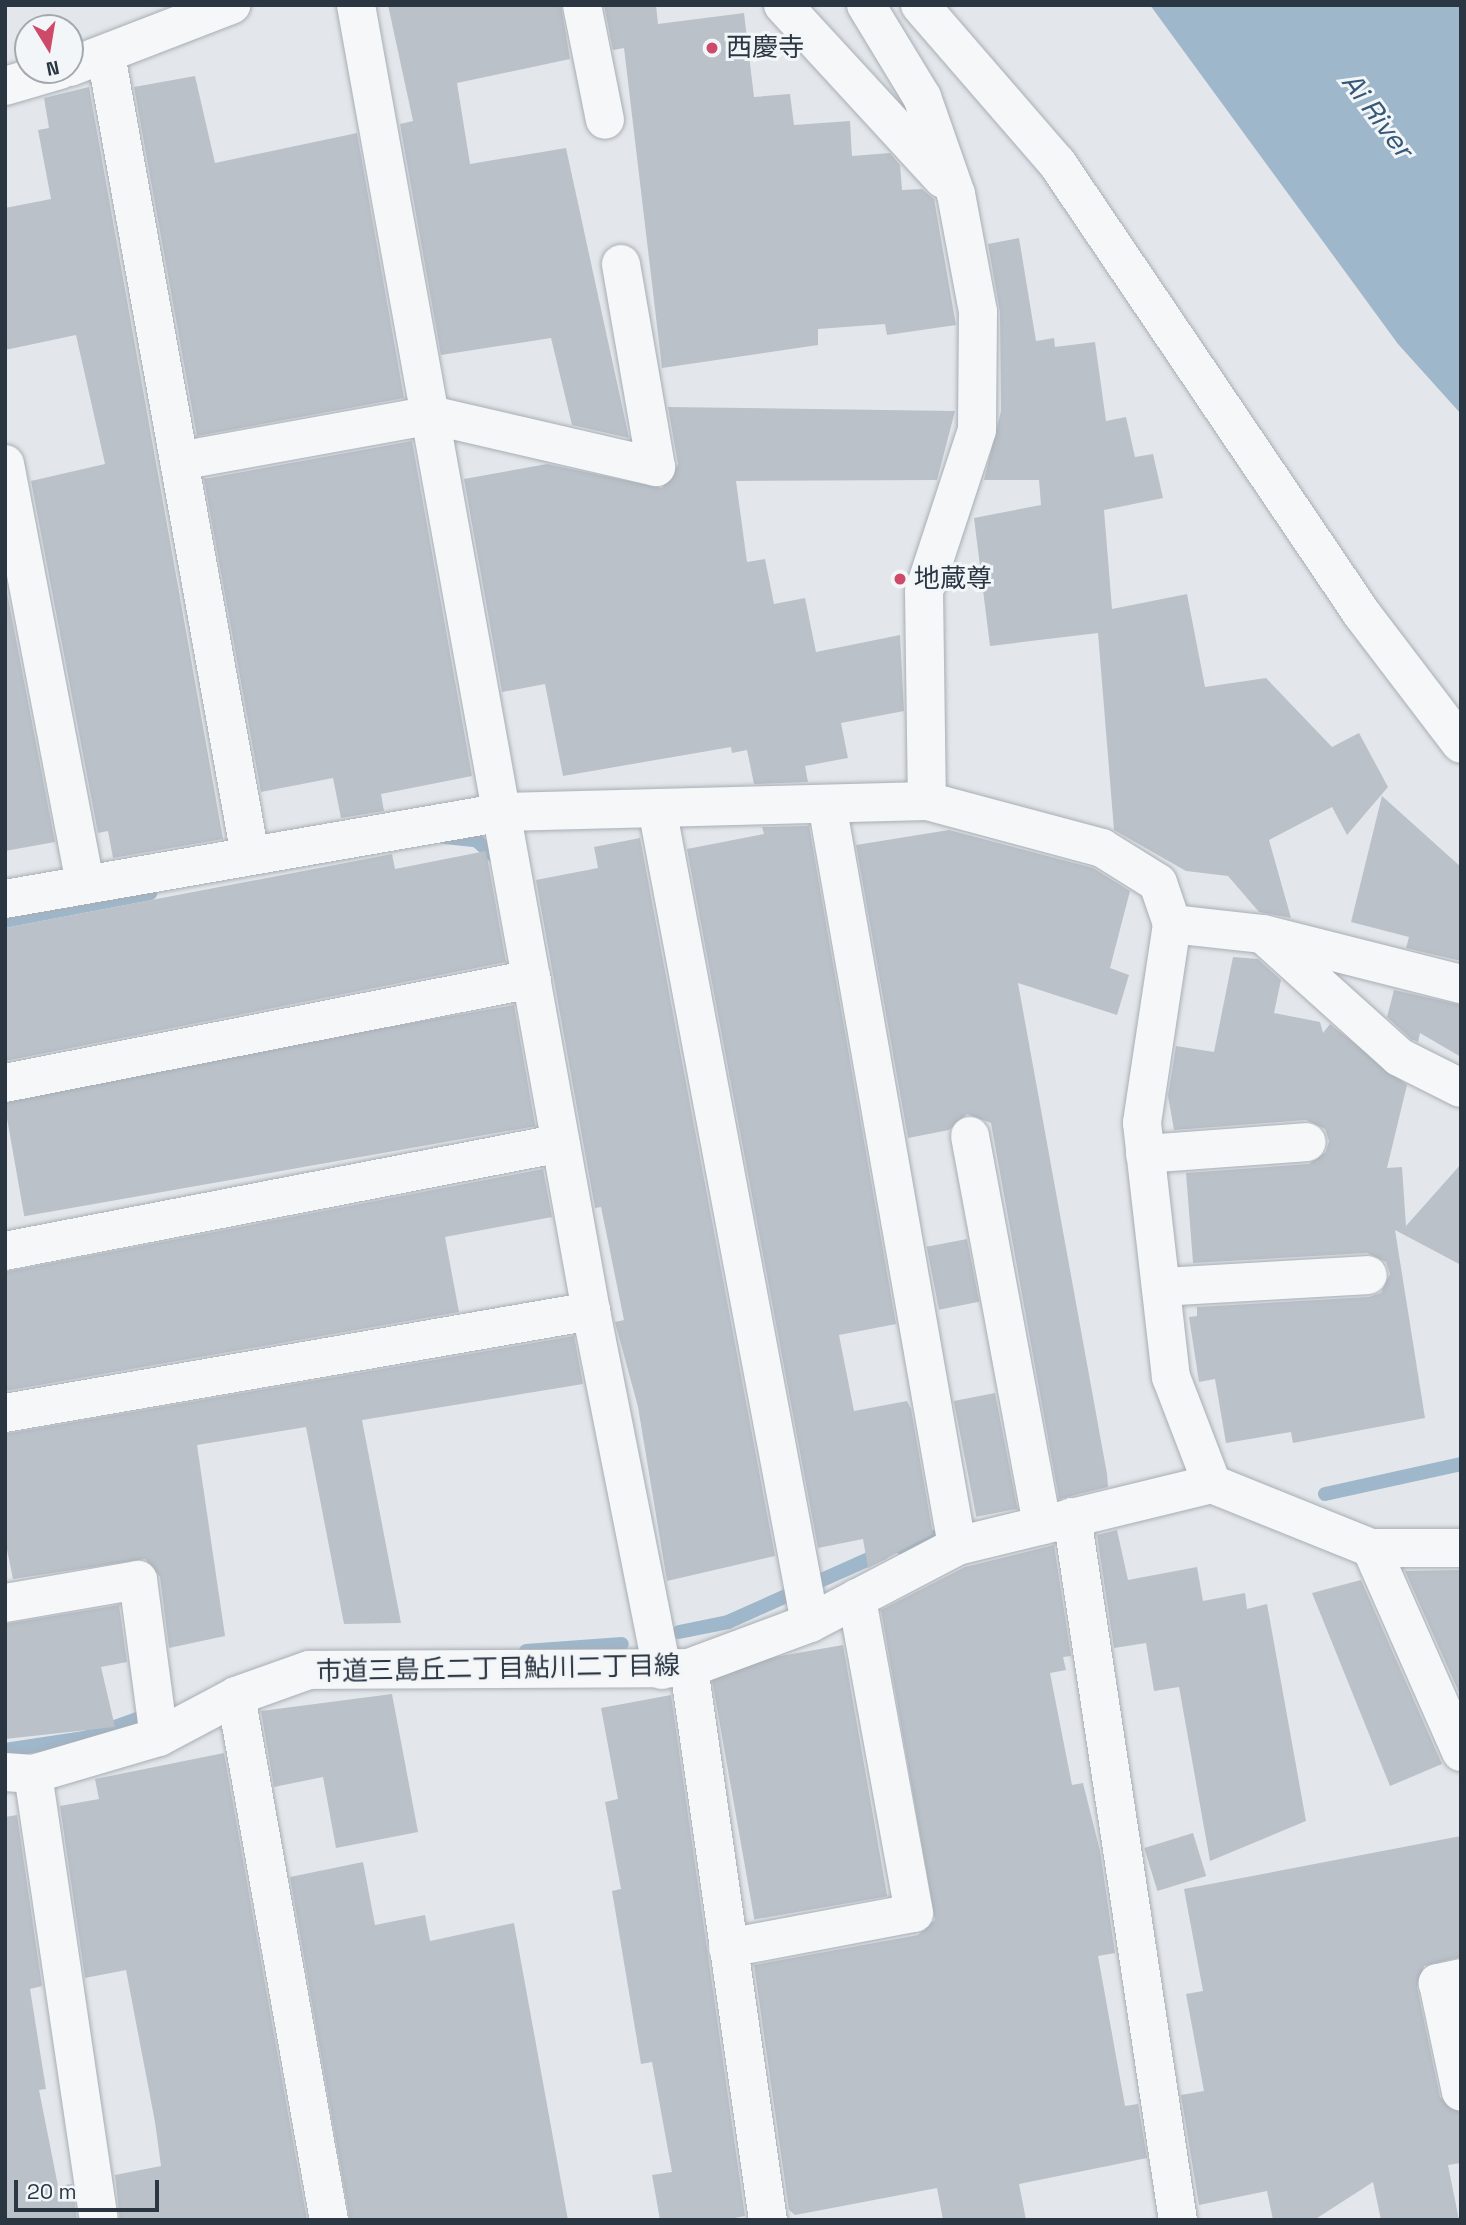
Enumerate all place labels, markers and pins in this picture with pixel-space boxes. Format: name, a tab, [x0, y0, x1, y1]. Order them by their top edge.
place label: 西慶寺	[726, 32, 804, 64]
marker: 西慶寺	[704, 40, 720, 56]
place label: 地蔵尊	[914, 563, 992, 595]
marker: 地蔵尊	[892, 571, 908, 587]

